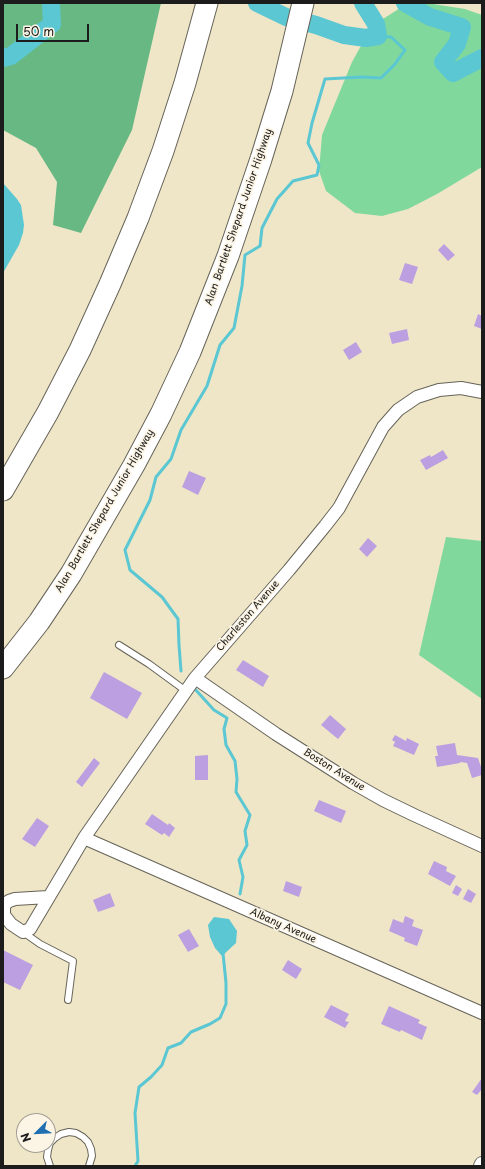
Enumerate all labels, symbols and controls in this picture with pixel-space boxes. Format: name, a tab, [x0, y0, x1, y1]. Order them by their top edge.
scale bar	[18, 16, 91, 42]
text: 50 m	[23, 22, 54, 40]
street label: Alan Bartlett Shepard Junior Highway	[203, 127, 275, 307]
street label: Alan Bartlett Shepard Junior Highway	[53, 427, 157, 595]
street label: Charleston Avenue	[214, 578, 282, 654]
street label: Boston Avenue	[301, 746, 367, 794]
street label: Albany Avenue	[248, 906, 318, 946]
north arrow	[16, 1113, 56, 1153]
text: N	[16, 1130, 35, 1145]

